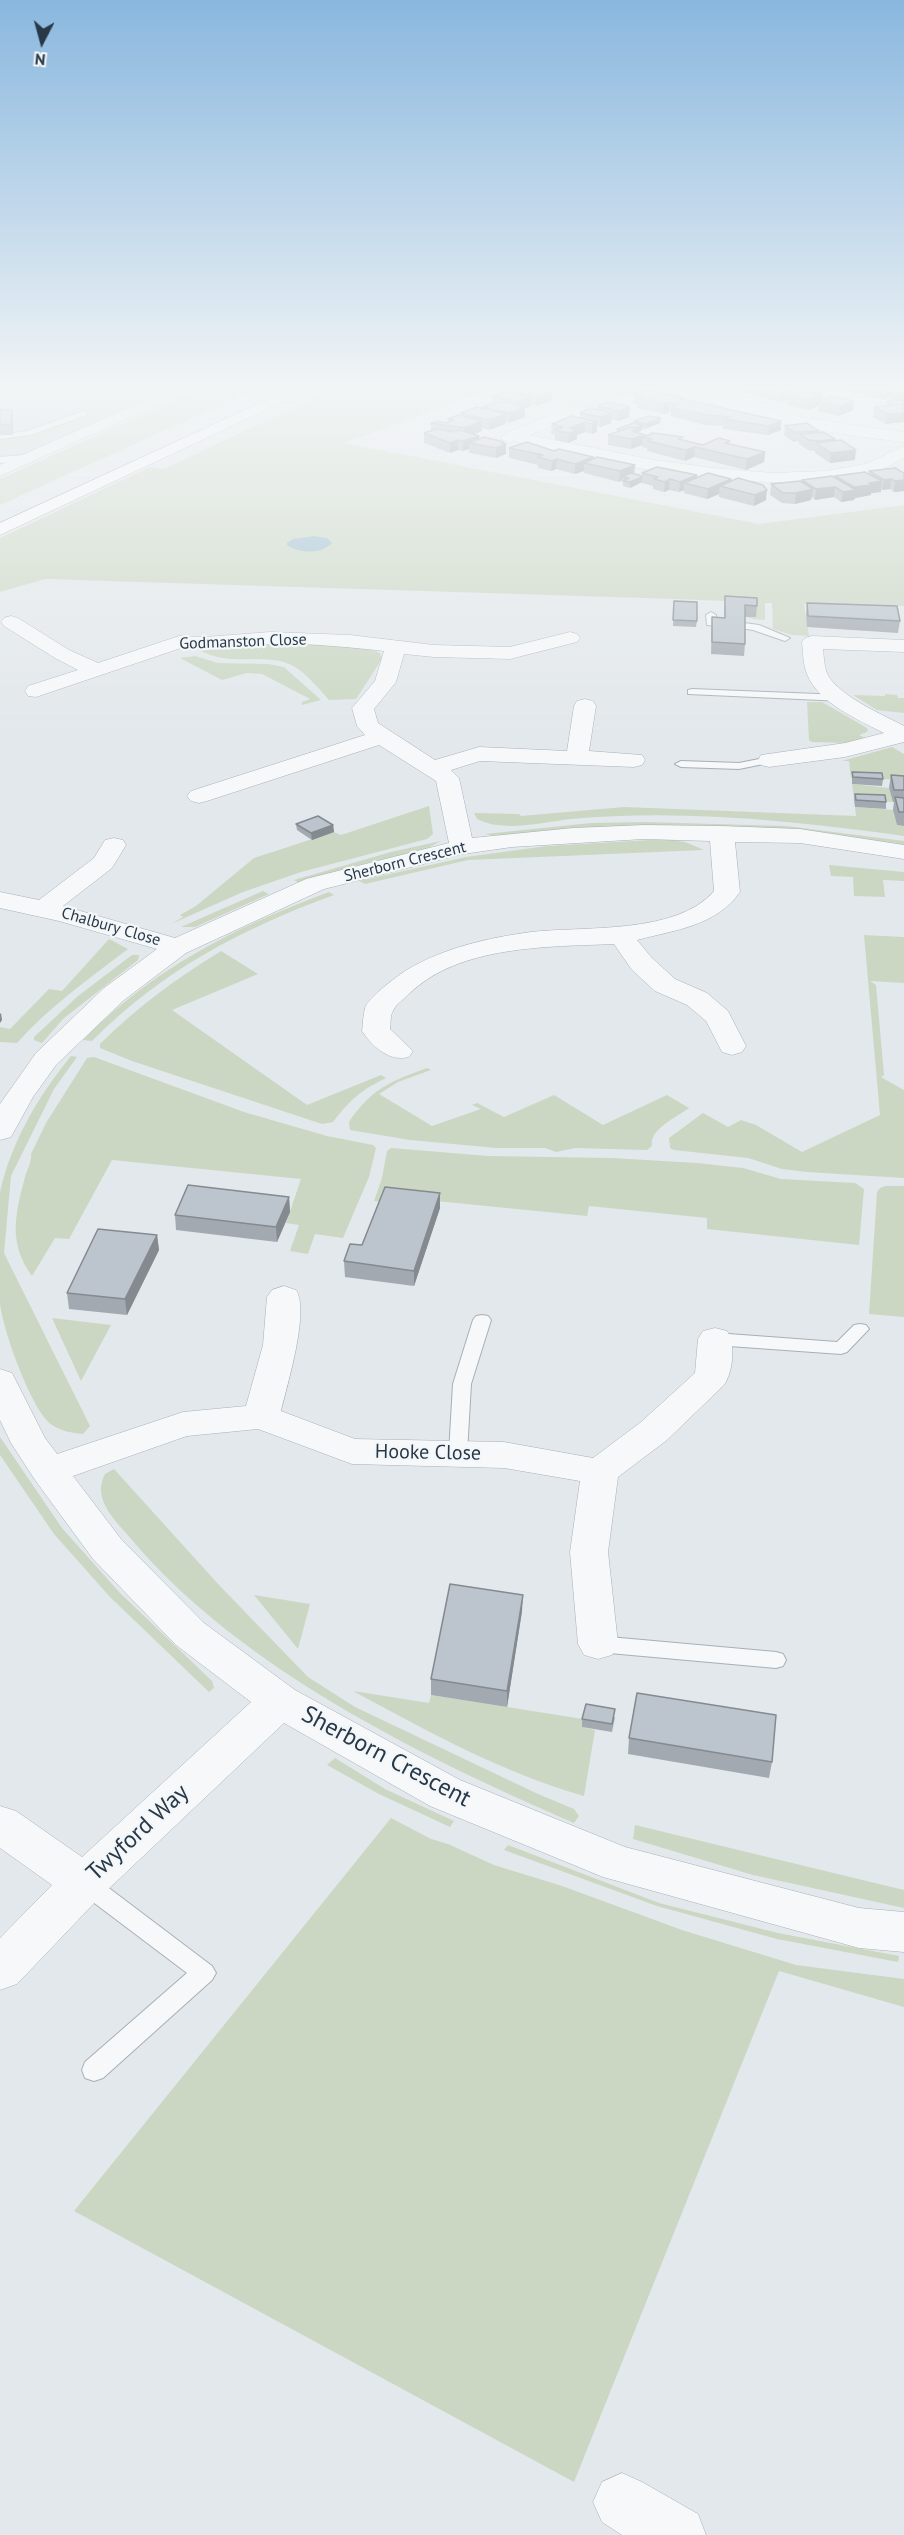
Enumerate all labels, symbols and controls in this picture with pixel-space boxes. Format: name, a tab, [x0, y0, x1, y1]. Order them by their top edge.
north arrow	[12, 12, 72, 72]
text: N	[34, 49, 46, 70]
street label: Godmanston Close	[179, 630, 307, 654]
street label: Sherborn Crescent	[342, 838, 468, 886]
street label: Chalbury Close	[59, 904, 163, 950]
street label: Hooke Close	[375, 1440, 481, 1466]
street label: Sherborn Crescent	[297, 1700, 475, 1814]
street label: Twyford Way	[81, 1779, 195, 1887]

